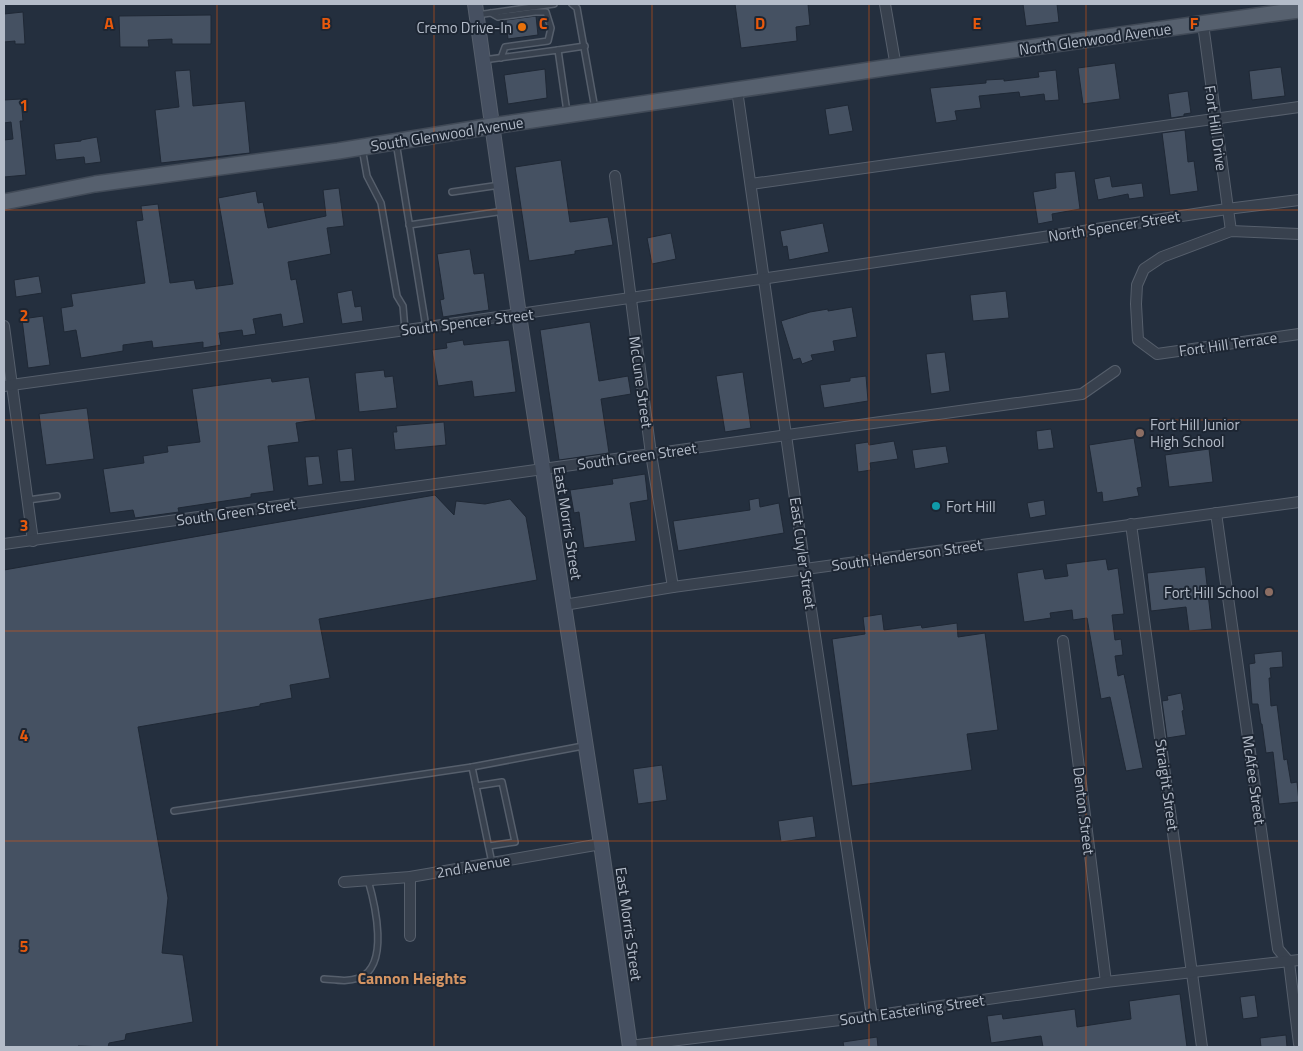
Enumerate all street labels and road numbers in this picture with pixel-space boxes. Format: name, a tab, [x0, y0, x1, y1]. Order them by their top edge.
street label: North Glenwood Avenue	[1017, 17, 1173, 61]
street label: Fort Hill Drive	[1199, 84, 1233, 172]
street label: South Glenwood Avenue	[369, 111, 525, 157]
street label: North Spencer Street	[1047, 204, 1182, 248]
street label: South Spencer Street	[399, 302, 535, 342]
street label: Fort Hill Terrace	[1177, 326, 1279, 362]
street label: McCune Street	[623, 335, 659, 430]
street label: South Green Street	[576, 436, 699, 476]
street label: East Morris Street	[548, 465, 588, 582]
street label: South Green Street	[175, 492, 298, 532]
street label: East Cuyler Street	[784, 496, 822, 611]
street label: South Henderson Street	[830, 533, 985, 577]
street label: McAfee Street	[1236, 734, 1272, 827]
street label: Straight Street	[1149, 738, 1185, 833]
street label: Denton Street	[1067, 766, 1101, 857]
street label: 2nd Avenue	[434, 848, 512, 884]
street label: East Morris Street	[610, 866, 648, 983]
street label: South Easterling Street	[838, 988, 987, 1032]

